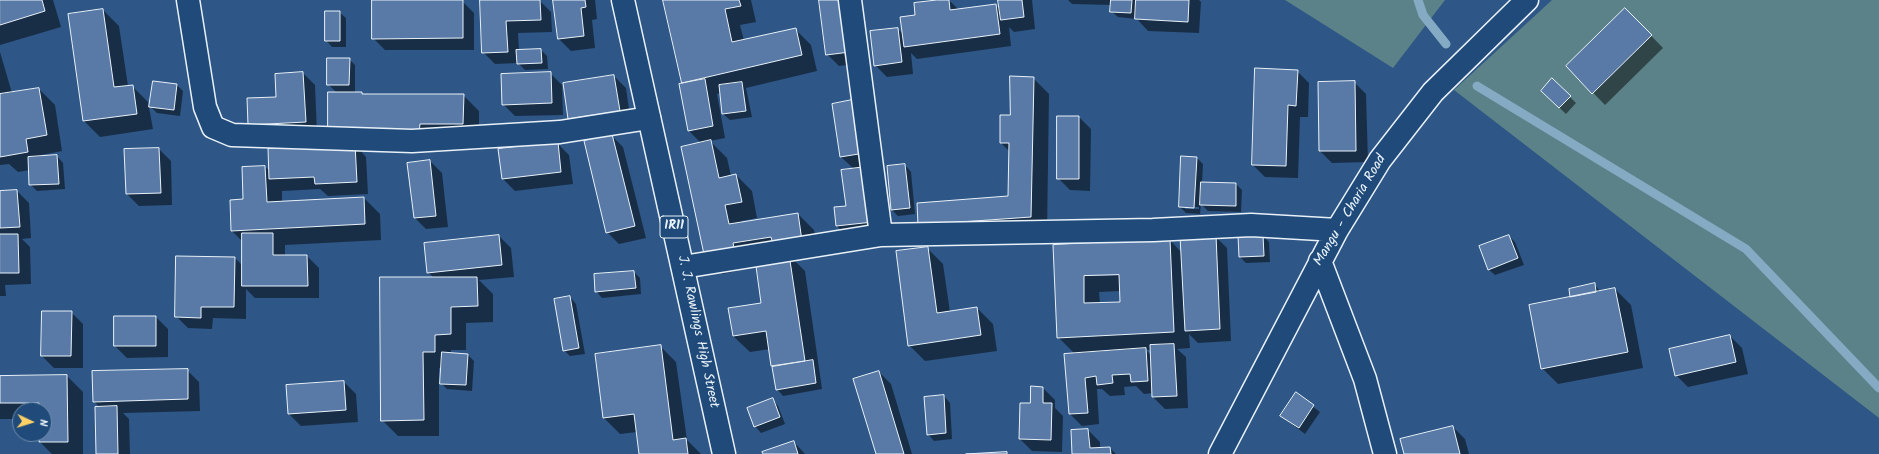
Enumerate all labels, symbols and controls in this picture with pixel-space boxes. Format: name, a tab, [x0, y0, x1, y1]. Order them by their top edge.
street label: Mangu - Charia Road	[1311, 152, 1391, 270]
road number: IR11	[660, 216, 688, 238]
street label: J. J. Rawlings High Street	[673, 254, 721, 410]
north arrow	[12, 402, 52, 442]
text: N	[34, 419, 52, 427]

